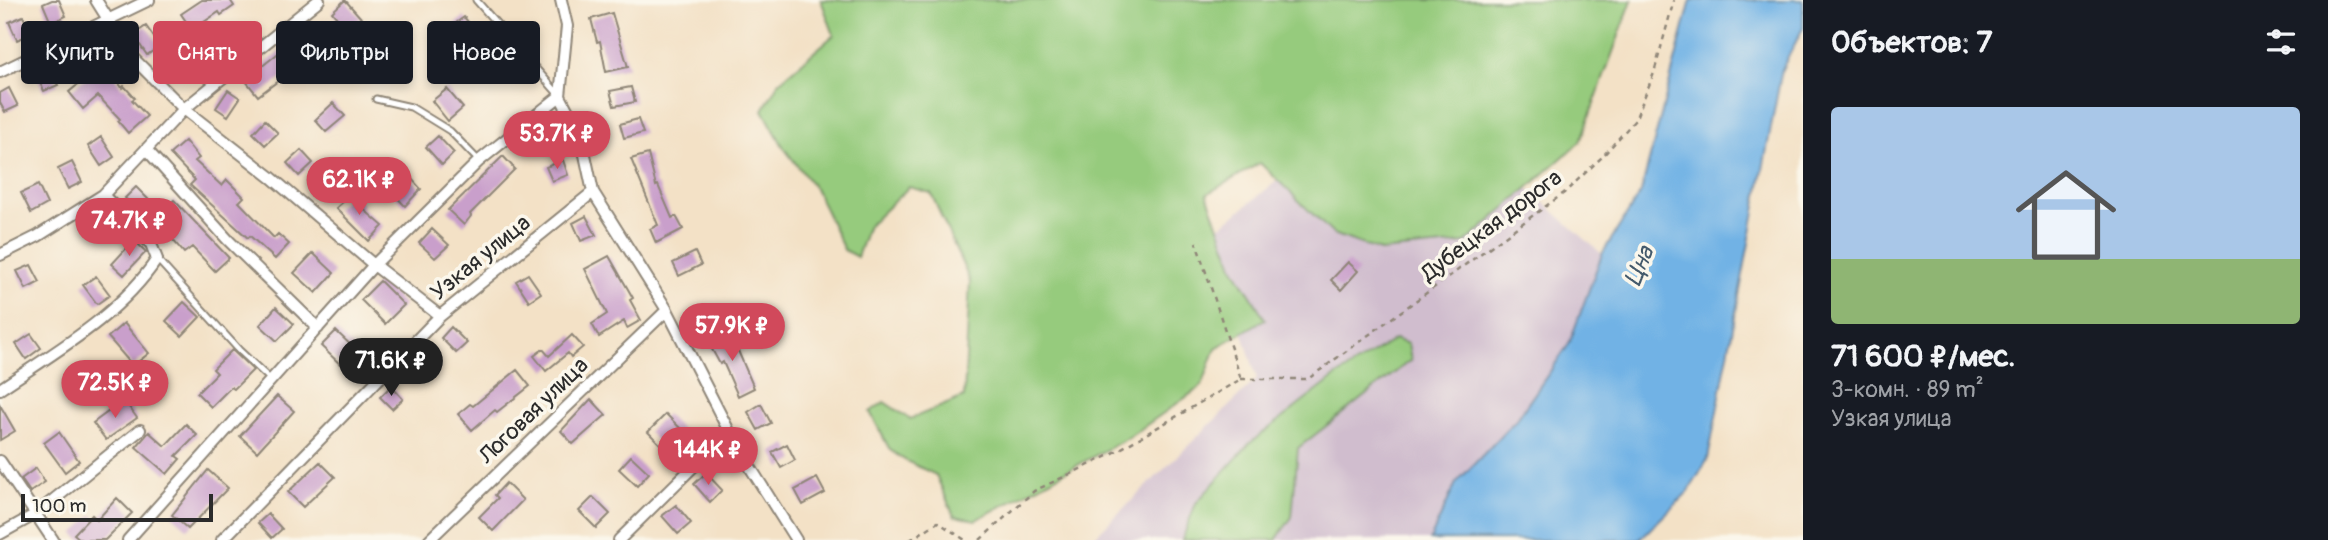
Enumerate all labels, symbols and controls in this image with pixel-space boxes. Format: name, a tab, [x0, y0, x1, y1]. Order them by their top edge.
chip: Купить	[21, 21, 139, 84]
chip: Снять	[153, 21, 262, 84]
chip: Фильтры	[276, 21, 413, 84]
chip: Новое	[427, 21, 540, 84]
icon: filters	[2262, 23, 2300, 61]
text: Объектов: 7	[1831, 24, 1992, 61]
pin: 53.7K ₽	[492, 111, 622, 171]
text: 53.7K ₽	[519, 119, 595, 148]
icon: home	[2003, 152, 2129, 278]
pin: 62.1K ₽	[294, 158, 424, 217]
street label: Дубецкая дорога	[1414, 163, 1567, 288]
text: 62.1K ₽	[323, 165, 395, 194]
pin: 74.7K ₽	[64, 198, 194, 258]
text: 74.7K ₽	[91, 206, 167, 235]
street label: Узкая улица	[424, 208, 536, 307]
water label: Цна	[1618, 240, 1661, 290]
pin: 57.9K ₽	[667, 304, 797, 363]
text: 57.9K ₽	[695, 311, 769, 340]
pin: 71.6K ₽	[326, 338, 456, 398]
text: 71 600 ₽/мес.	[1831, 338, 2015, 375]
text: 71.6K ₽	[355, 346, 427, 375]
street label: Логовая улица	[472, 351, 594, 471]
pin: 72.5K ₽	[50, 360, 180, 420]
text: 72.5K ₽	[77, 368, 153, 397]
text: 3-комн. · 89 m²	[1831, 375, 1984, 404]
text: Узкая улица	[1831, 404, 1952, 433]
pin: 144K ₽	[651, 428, 765, 487]
text: 144K ₽	[674, 435, 742, 464]
scale bar	[21, 491, 214, 523]
text: 100 m	[32, 494, 86, 518]

